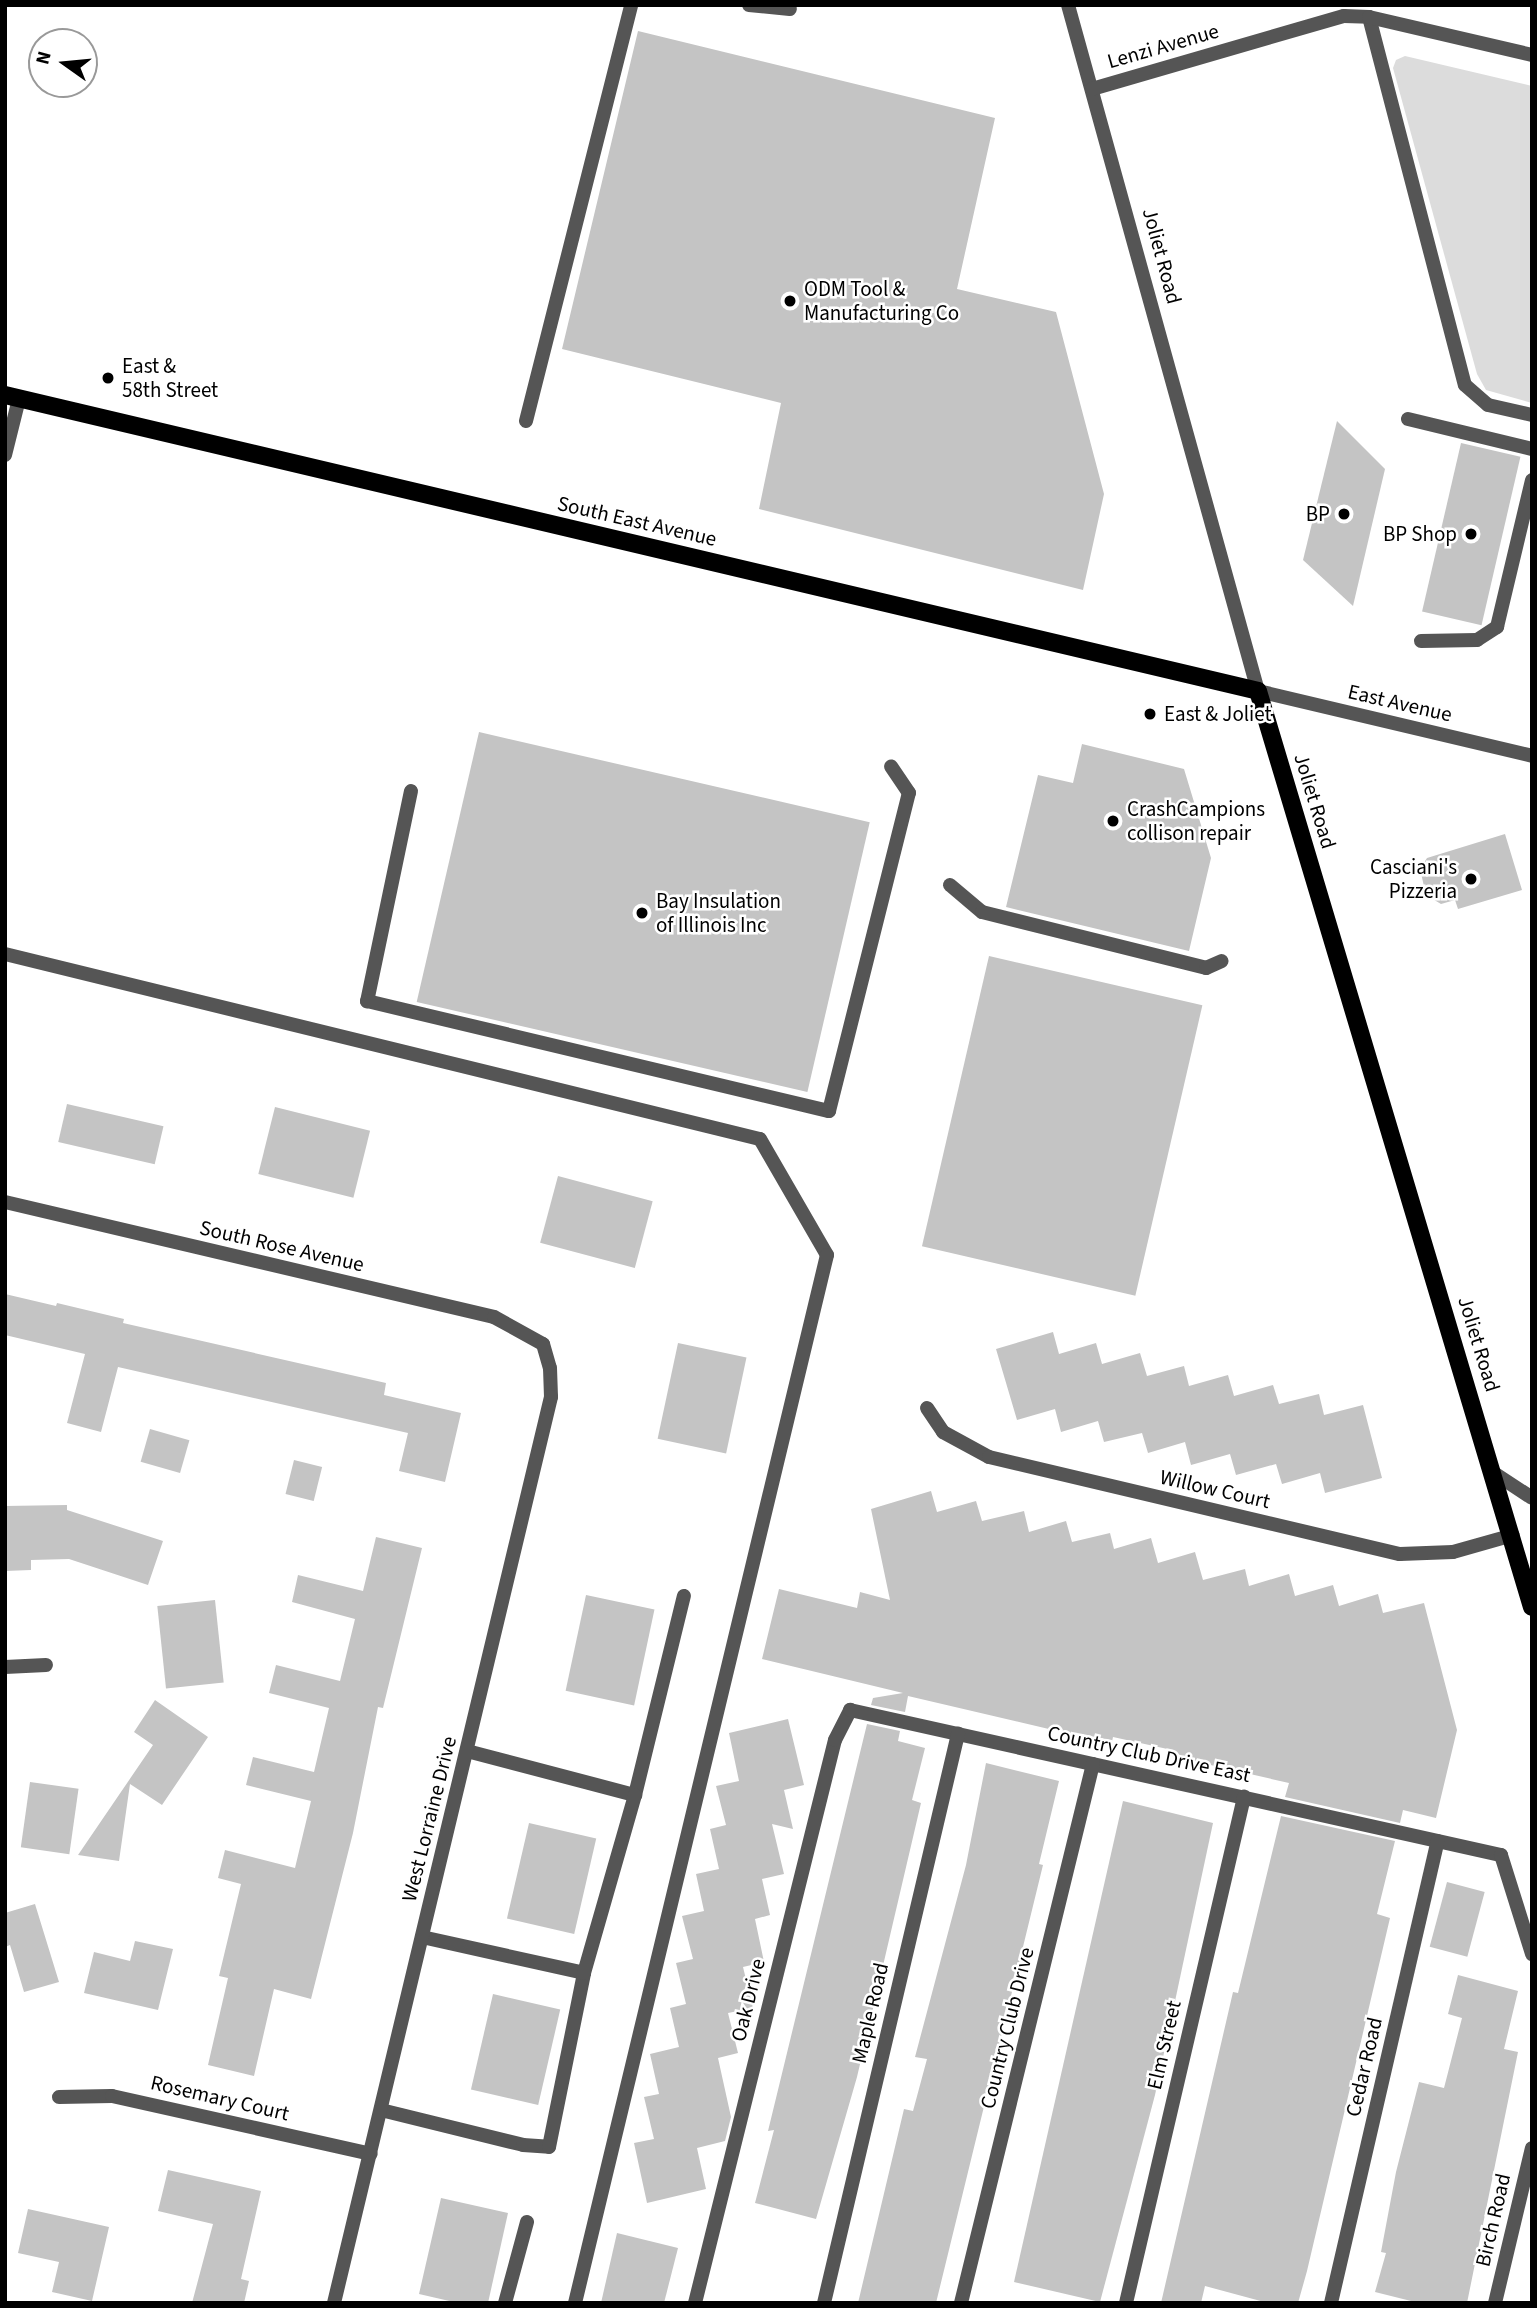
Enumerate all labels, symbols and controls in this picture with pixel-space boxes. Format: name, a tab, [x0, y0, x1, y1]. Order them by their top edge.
street label: Lenzi Avenue	[1104, 18, 1222, 74]
north arrow	[28, 28, 98, 98]
text: N	[29, 48, 59, 68]
street label: Joliet Road	[1137, 205, 1187, 307]
place label: ODM Tool & Manufacturing Co	[804, 276, 959, 326]
marker: ODM Tool & Manufacturing Co	[782, 293, 798, 309]
place label: East & 58th Street	[122, 353, 218, 403]
marker: East & 58th Street	[100, 370, 116, 386]
street label: South East Avenue	[555, 490, 719, 552]
place label: BP	[1306, 501, 1330, 527]
marker: BP	[1336, 506, 1352, 522]
place label: BP Shop	[1383, 521, 1457, 547]
marker: BP Shop	[1463, 526, 1479, 542]
street label: East Avenue	[1346, 679, 1454, 727]
place label: East & Joliet	[1164, 701, 1272, 727]
marker: East & Joliet	[1142, 706, 1158, 722]
street label: Joliet Road	[1289, 750, 1341, 852]
place label: CrashCampions collison repair	[1127, 796, 1265, 846]
marker: CrashCampions collison repair	[1105, 813, 1121, 829]
place label: Casciani's Pizzeria	[1370, 854, 1457, 904]
marker: Casciani's Pizzeria	[1463, 871, 1479, 887]
place label: Bay Insulation of Illinois Inc	[656, 888, 781, 938]
marker: Bay Insulation of Illinois Inc	[634, 905, 650, 921]
street label: South Rose Avenue	[197, 1215, 367, 1277]
street label: Joliet Road	[1453, 1293, 1505, 1395]
street label: Willow Court	[1158, 1464, 1272, 1514]
street label: Country Club Drive East	[1045, 1720, 1253, 1788]
street label: West Lorraine Drive	[396, 1734, 462, 1904]
street label: Country Club Drive	[975, 1945, 1039, 2111]
street label: Oak Drive	[726, 1956, 770, 2044]
street label: Maple Road	[846, 1960, 894, 2066]
street label: Elm Street	[1142, 1998, 1186, 2092]
street label: Cedar Road	[1340, 2015, 1388, 2119]
street label: Rosemary Court	[148, 2070, 292, 2126]
street label: Birch Road	[1470, 2171, 1516, 2269]

